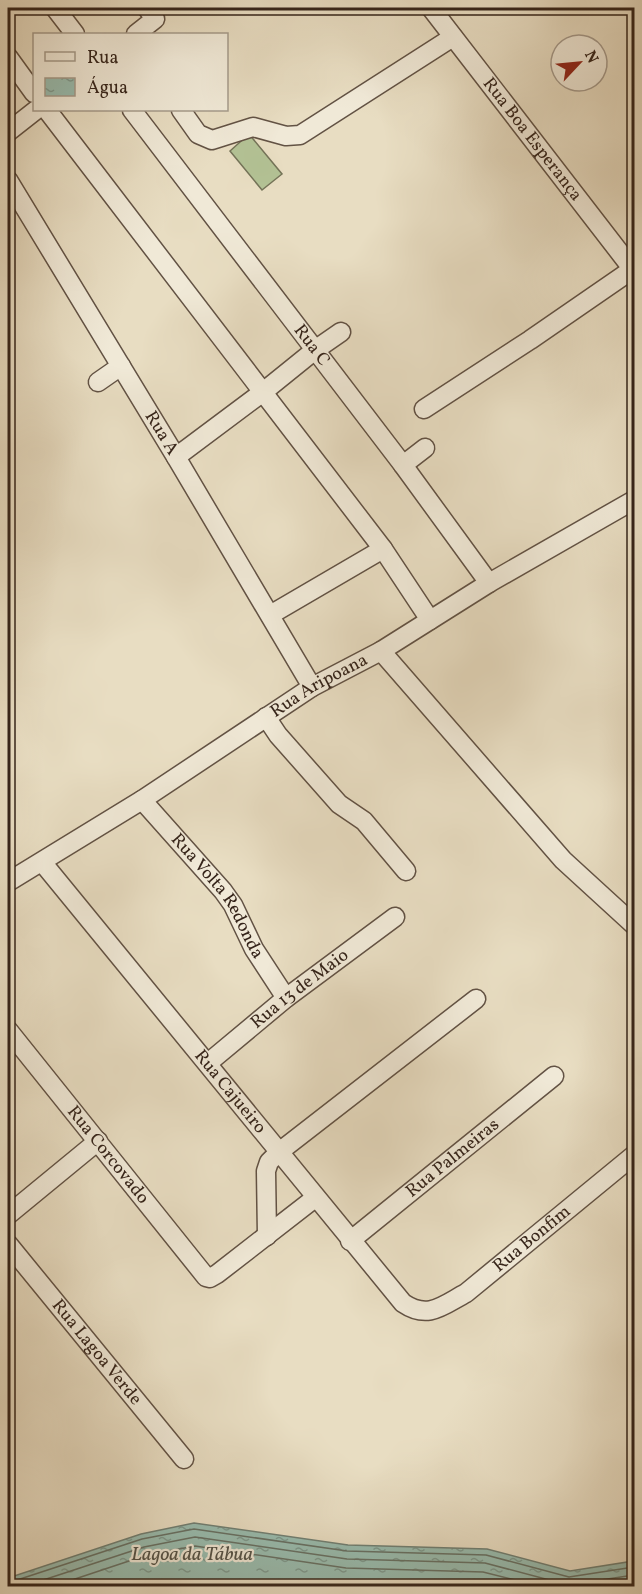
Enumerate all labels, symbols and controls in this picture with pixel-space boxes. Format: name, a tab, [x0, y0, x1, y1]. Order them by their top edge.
legend	[33, 33, 228, 111]
north arrow	[549, 33, 609, 93]
text: Rua	[87, 46, 118, 71]
text: N	[578, 47, 603, 68]
street label: Rua Boa Esperança	[477, 72, 588, 206]
text: Água	[87, 76, 128, 101]
street label: Rua C	[287, 319, 336, 371]
street label: Rua A	[138, 406, 185, 460]
street label: Rua Aripoana	[265, 647, 372, 724]
street label: Rua Volta Redonda	[165, 828, 270, 964]
street label: Rua 13 de Maio	[245, 943, 354, 1035]
street label: Rua Cajueiro	[188, 1044, 272, 1139]
street label: Rua Corcovado	[61, 1100, 155, 1209]
street label: Rua Palmeiras	[400, 1112, 505, 1204]
street label: Rua Bonfim	[488, 1199, 576, 1278]
street label: Rua Lagoa Verde	[46, 1294, 148, 1411]
water label: Lagoa da Tábua	[131, 1541, 253, 1569]

